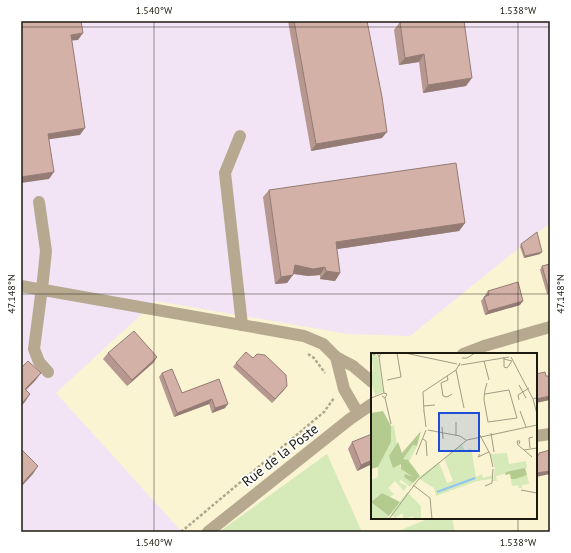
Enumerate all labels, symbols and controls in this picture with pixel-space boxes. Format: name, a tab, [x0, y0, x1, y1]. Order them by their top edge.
text: 1.540°W	[136, 4, 173, 17]
text: 1.538°W	[500, 4, 537, 17]
text: 47.148°N	[5, 274, 18, 314]
text: 47.148°N	[554, 274, 567, 314]
inset map	[371, 353, 537, 519]
street label: Rue de la Poste	[238, 420, 322, 490]
text: 1.540°W	[136, 536, 173, 549]
text: 1.538°W	[500, 536, 537, 549]

